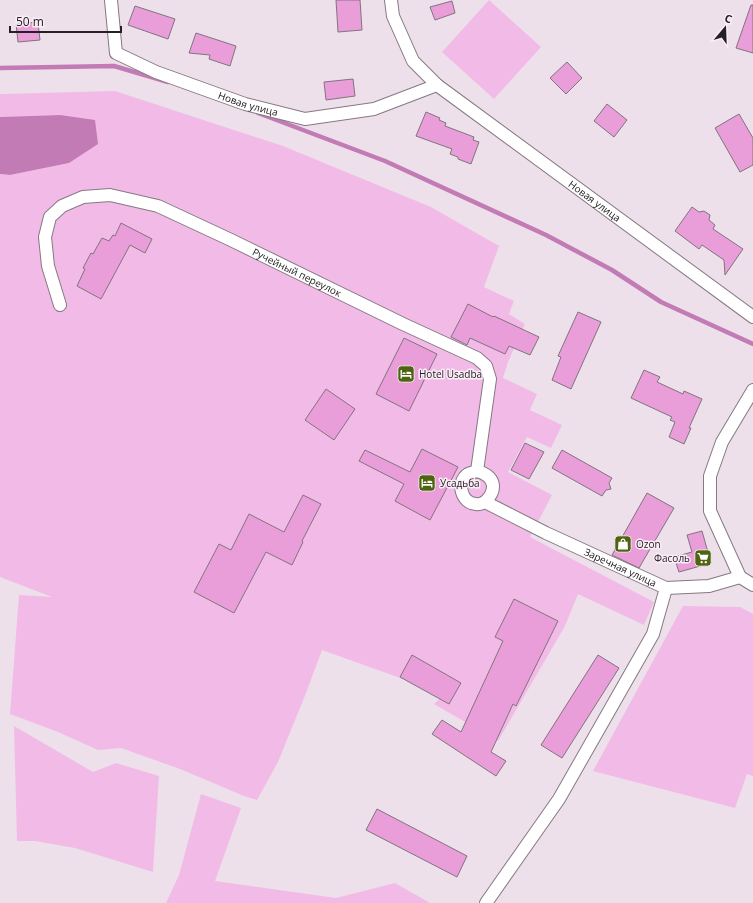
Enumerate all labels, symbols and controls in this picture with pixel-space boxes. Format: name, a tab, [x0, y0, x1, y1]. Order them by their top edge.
scale bar	[10, 8, 121, 34]
north arrow	[705, 8, 745, 48]
text: С	[723, 10, 734, 26]
text: 50 m	[16, 13, 44, 30]
street label: Новая улица	[216, 88, 279, 119]
street label: Новая улица	[566, 177, 624, 225]
street label: Ручейный переулок	[250, 245, 345, 300]
hotel icon: Hotel Usadba	[396, 364, 416, 384]
place label: Hotel Usadba	[419, 367, 482, 381]
hotel icon: Усадьба	[417, 473, 437, 493]
place label: Усадьба	[440, 476, 480, 490]
shop icon: Ozon	[613, 534, 633, 554]
place label: Ozon	[636, 537, 661, 551]
street label: Заречная улица	[582, 544, 659, 590]
supermarket icon: Фасоль	[693, 548, 713, 568]
place label: Фасоль	[654, 551, 690, 565]

